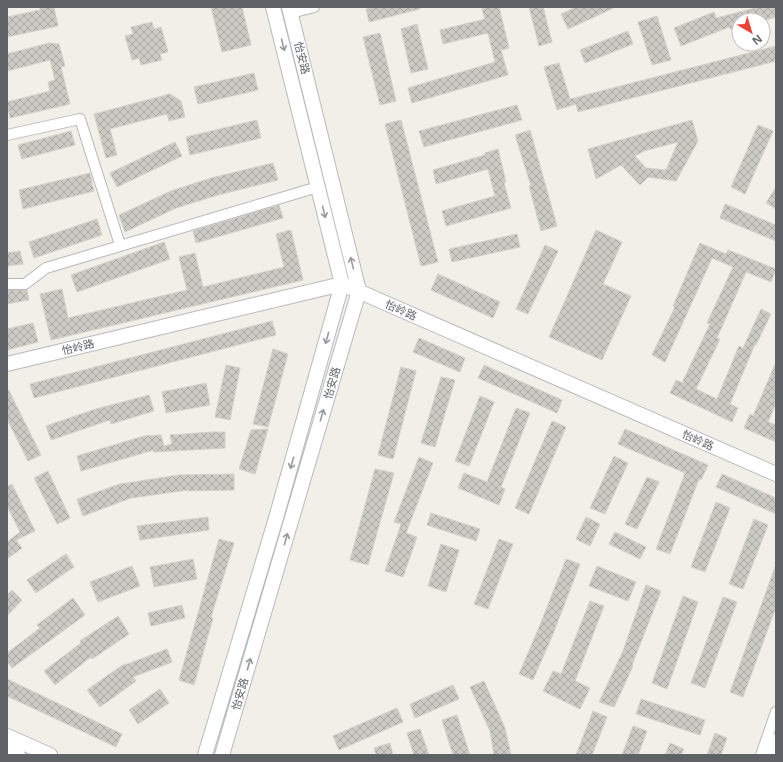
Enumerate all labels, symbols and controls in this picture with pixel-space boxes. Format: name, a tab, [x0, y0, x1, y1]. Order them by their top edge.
north arrow	[731, 12, 771, 52]
text: N	[749, 32, 766, 49]
one-way arrow	[280, 38, 287, 51]
street label: 怡安路	[291, 40, 314, 76]
one-way arrow	[321, 205, 329, 218]
one-way arrow	[348, 256, 355, 269]
street label: 怡岭路	[383, 296, 419, 323]
one-way arrow	[323, 331, 330, 344]
street label: 怡岭路	[60, 335, 96, 358]
street label: 怡安路	[320, 365, 343, 401]
one-way arrow	[319, 408, 326, 421]
street label: 怡岭路	[680, 426, 716, 453]
one-way arrow	[288, 456, 295, 469]
one-way arrow	[283, 533, 290, 546]
one-way arrow	[246, 658, 253, 671]
street label: 怡安路	[228, 676, 251, 712]

